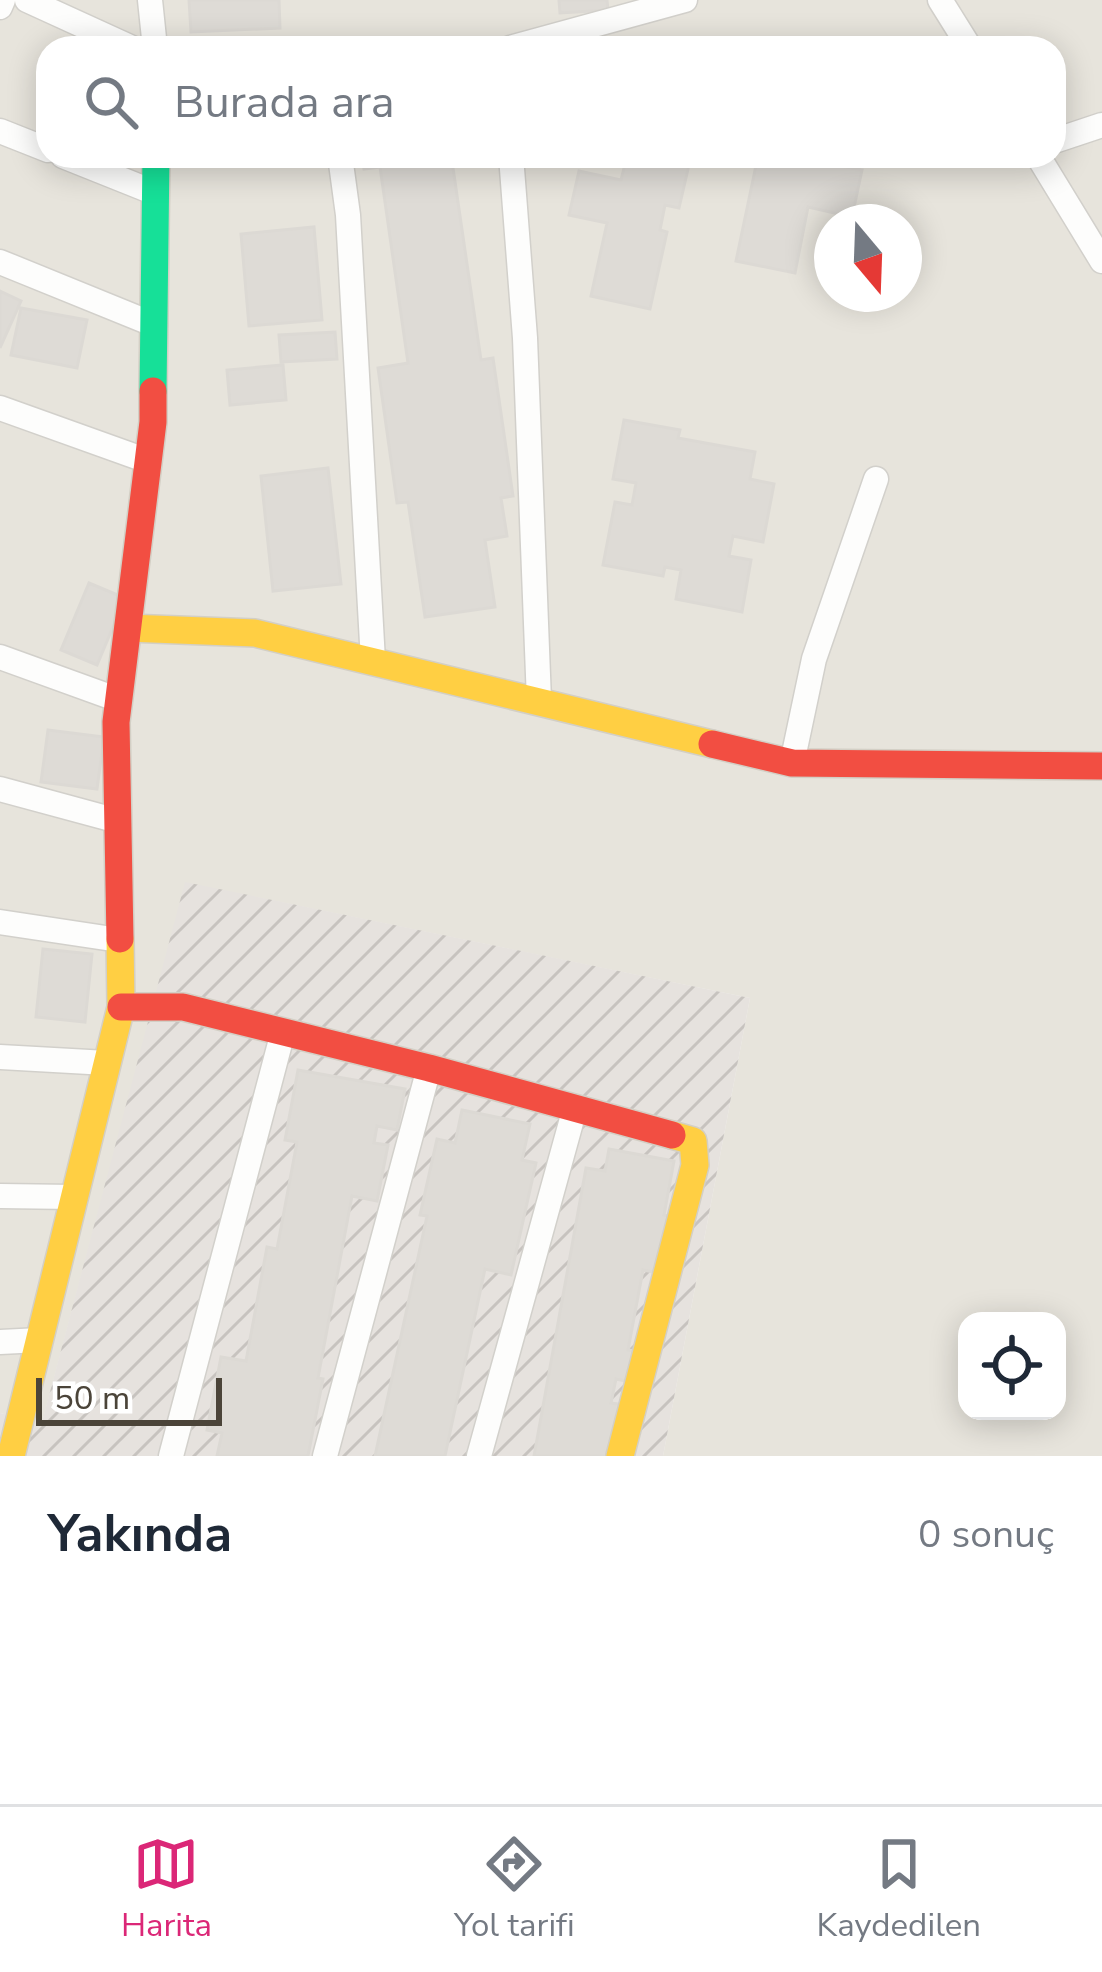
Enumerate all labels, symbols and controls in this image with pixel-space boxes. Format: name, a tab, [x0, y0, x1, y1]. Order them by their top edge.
search box	[36, 36, 1066, 168]
icon: search	[78, 69, 144, 135]
text: Burada ara	[174, 72, 395, 133]
north arrow	[814, 204, 922, 312]
map controls	[958, 1312, 1066, 1420]
button: locate	[958, 1312, 1066, 1420]
scale bar	[36, 1372, 222, 1425]
text: 50 m	[54, 1376, 130, 1421]
text: Yakında	[48, 1499, 232, 1569]
text: 0 sonuç	[918, 1508, 1054, 1561]
tab: Harita	[121, 1831, 212, 1948]
tab: Yol tarifi	[454, 1831, 575, 1948]
tab: Kaydedilen	[817, 1831, 981, 1948]

